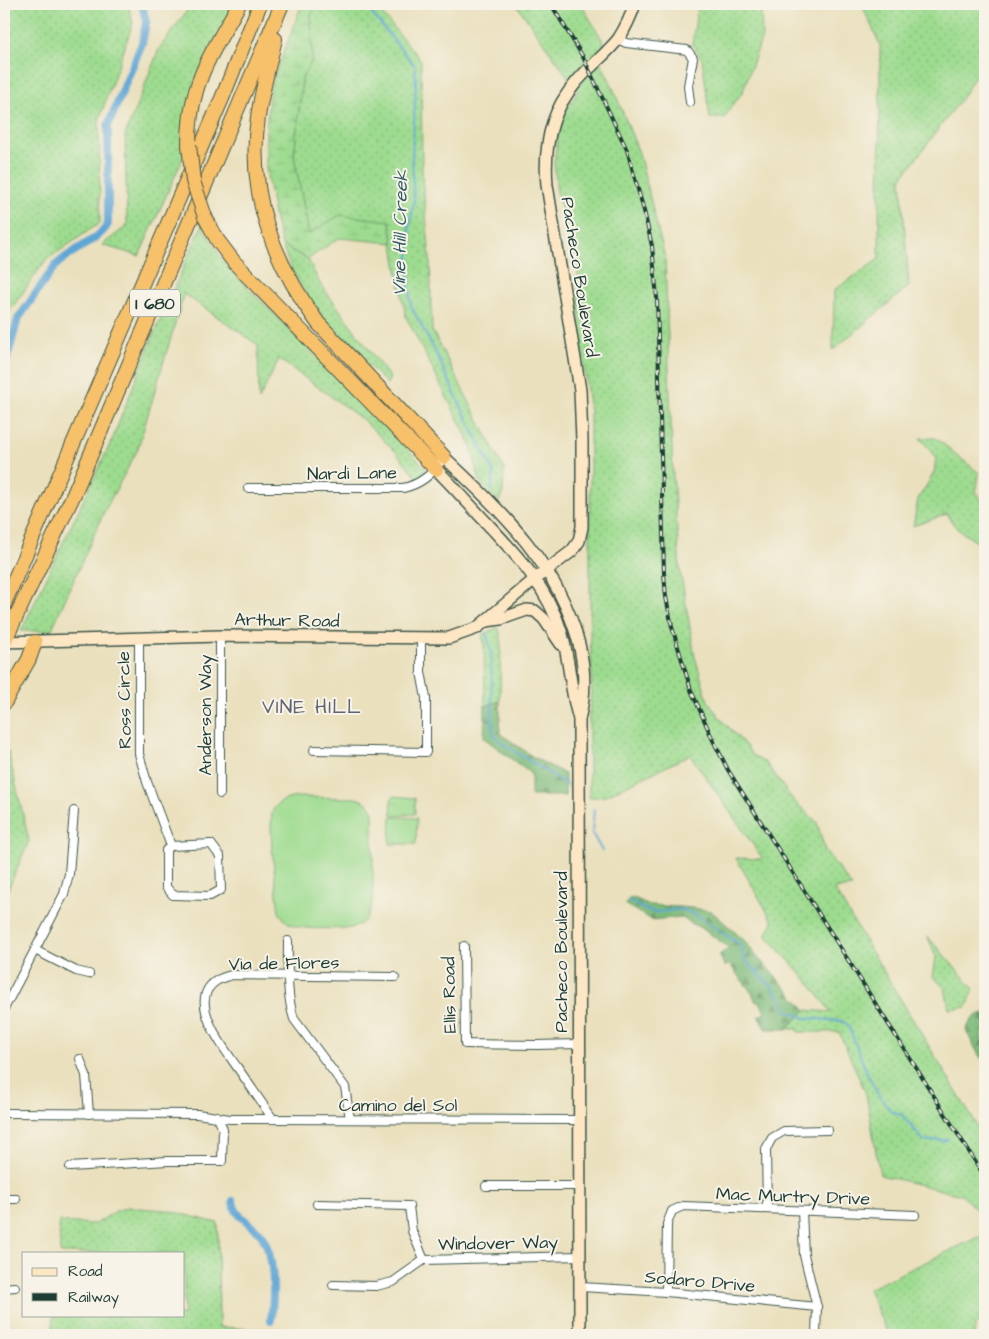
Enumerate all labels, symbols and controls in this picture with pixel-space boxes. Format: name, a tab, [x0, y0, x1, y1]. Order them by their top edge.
water label: Vine Hill Creek	[386, 169, 415, 296]
street label: Pacheco Boulevard	[555, 195, 604, 359]
road number: I 680	[130, 290, 180, 316]
street label: Nardi Lane	[307, 460, 397, 487]
street label: Arthur Road	[234, 607, 340, 634]
street label: Ross Circle	[111, 651, 138, 749]
street label: Anderson Way	[193, 655, 219, 775]
district label: VINE HILL	[262, 693, 362, 721]
street label: Pacheco Boulevard	[549, 871, 574, 1033]
street label: Via de Flores	[228, 950, 340, 977]
street label: Ellis Road	[436, 956, 463, 1034]
street label: Camino del Sol	[339, 1093, 457, 1118]
street label: Mac Murtry Drive	[715, 1181, 871, 1213]
street label: Windover Way	[438, 1230, 558, 1258]
legend	[22, 1252, 185, 1316]
text: Road	[68, 1261, 103, 1282]
street label: Sodaro Drive	[644, 1264, 756, 1299]
text: Railway	[68, 1287, 119, 1309]

